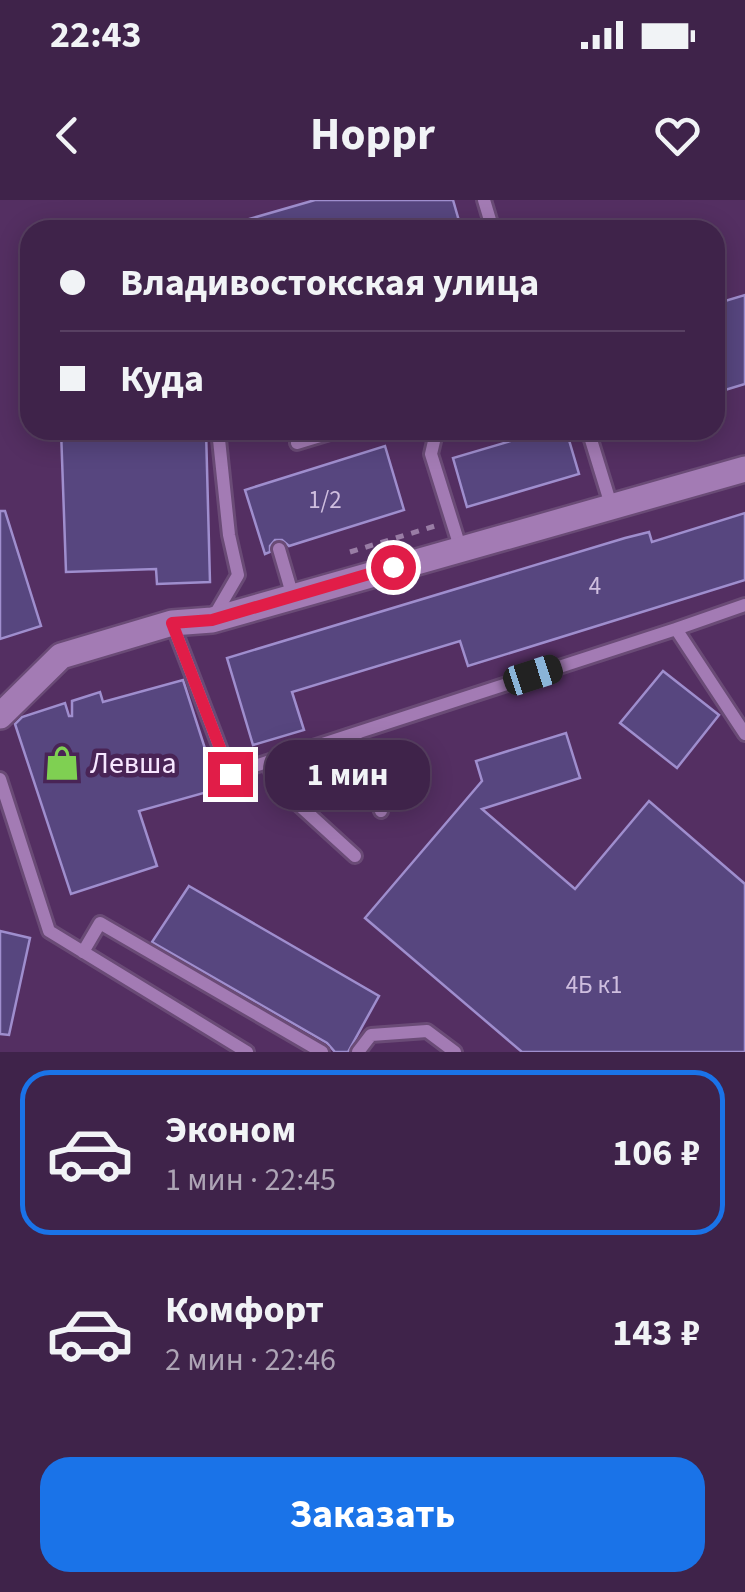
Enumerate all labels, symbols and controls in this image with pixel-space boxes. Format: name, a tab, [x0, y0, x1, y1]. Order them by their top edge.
text: 22:43	[50, 8, 142, 62]
text: Hoppr	[310, 103, 435, 167]
icon: back	[40, 108, 95, 163]
icon: heart	[650, 108, 705, 163]
text: Владивостокская улица	[120, 256, 539, 310]
text: Куда	[120, 352, 204, 406]
house number: 1/2	[308, 482, 342, 518]
route start	[371, 545, 416, 590]
house number: 4	[589, 568, 601, 604]
car	[500, 651, 566, 699]
callout: 1 мин	[265, 739, 430, 809]
place label: Левша	[90, 742, 177, 785]
shop icon: Левша	[43, 744, 81, 782]
route end	[208, 752, 253, 797]
text: 1 мин	[307, 752, 388, 798]
house number: 4Б к1	[566, 967, 622, 1003]
text: Эконом	[165, 1103, 296, 1157]
icon: car	[45, 1108, 135, 1198]
text: 106 ₽	[612, 1126, 700, 1180]
text: 1 мин · 22:45	[165, 1157, 336, 1203]
text: Комфорт	[165, 1283, 324, 1337]
icon: car	[45, 1288, 135, 1378]
text: 143 ₽	[612, 1306, 700, 1360]
text: 2 мин · 22:46	[165, 1337, 336, 1383]
button: Заказать	[40, 1457, 705, 1572]

